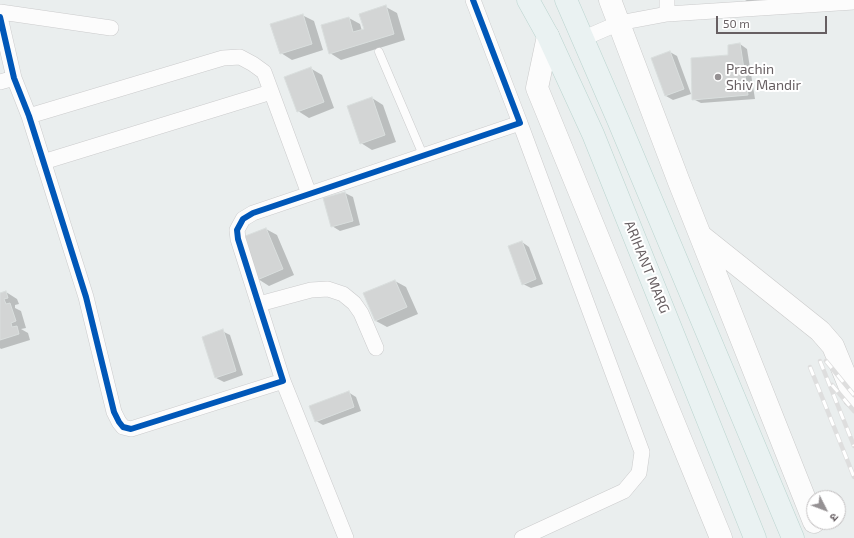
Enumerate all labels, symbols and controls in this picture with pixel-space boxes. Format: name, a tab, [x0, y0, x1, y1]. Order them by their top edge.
scale bar	[718, 8, 829, 34]
text: 50 m	[723, 16, 750, 30]
place label: Prachin Shiv Mandir	[726, 61, 801, 94]
marker: Prachin Shiv Mandir	[713, 72, 723, 82]
street label: ARIHANT MARG	[621, 218, 673, 316]
north arrow	[806, 490, 846, 530]
text: उ	[828, 511, 842, 524]

